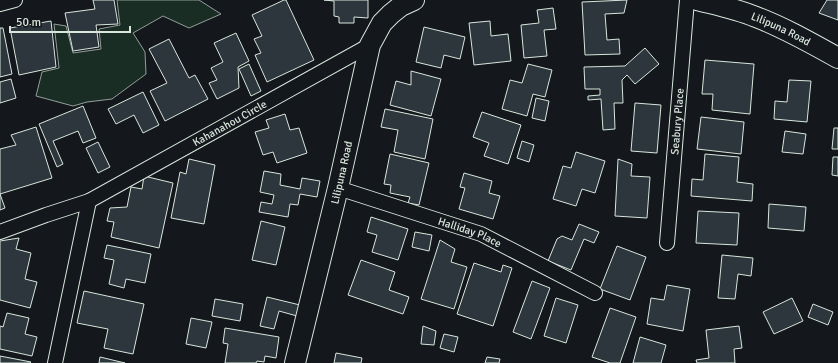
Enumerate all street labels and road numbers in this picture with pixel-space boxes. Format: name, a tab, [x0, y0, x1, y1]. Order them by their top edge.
street label: Lilipuna Road	[749, 10, 813, 49]
street label: Seabury Place	[668, 88, 687, 155]
street label: Kahanahou Circle	[190, 98, 269, 149]
street label: Lilipuna Road	[328, 140, 355, 205]
street label: Halliday Place	[436, 215, 503, 250]

